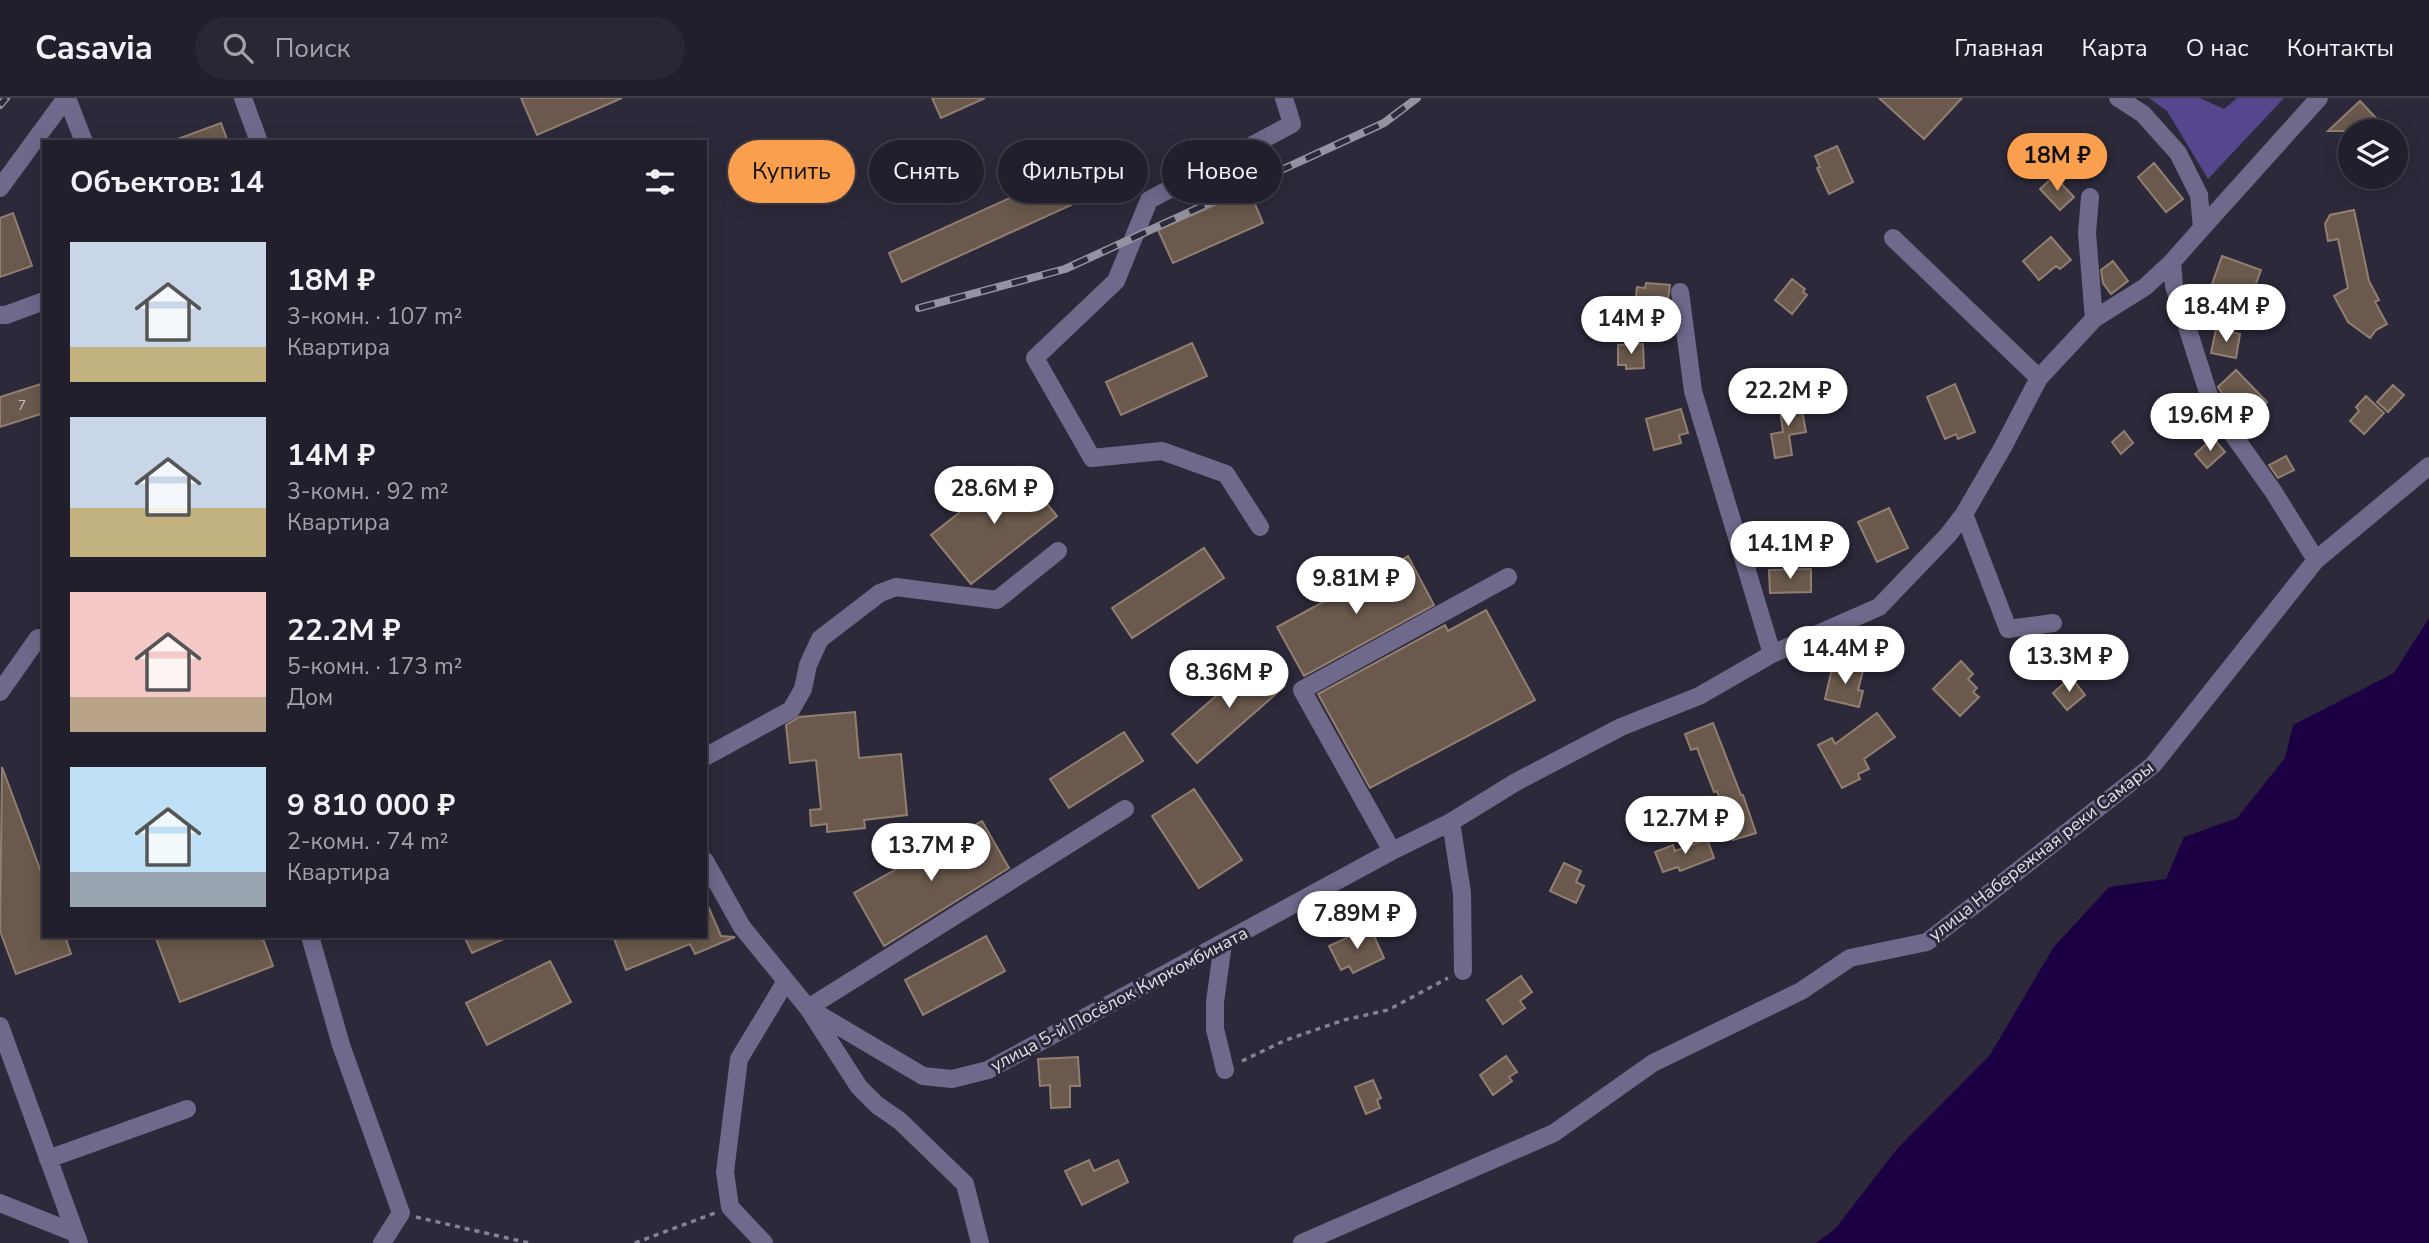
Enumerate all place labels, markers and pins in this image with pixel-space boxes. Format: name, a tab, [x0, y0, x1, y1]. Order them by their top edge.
pin: 18M ₽	[2008, 134, 2106, 193]
pin: 18.4M ₽	[2161, 285, 2291, 344]
pin: 14M ₽	[1582, 296, 1680, 356]
pin: 22.2M ₽	[1723, 368, 1853, 428]
pin: 19.6M ₽	[2145, 394, 2275, 453]
pin: 28.6M ₽	[929, 466, 1059, 526]
pin: 14.1M ₽	[1725, 522, 1855, 581]
pin: 9.81M ₽	[1291, 556, 1421, 616]
pin: 14.4M ₽	[1780, 626, 1910, 686]
pin: 13.3M ₽	[2004, 634, 2134, 694]
pin: 8.36M ₽	[1164, 650, 1294, 710]
pin: 12.7M ₽	[1620, 796, 1750, 856]
pin: 13.7M ₽	[866, 824, 996, 883]
pin: 7.89M ₽	[1292, 892, 1422, 951]

